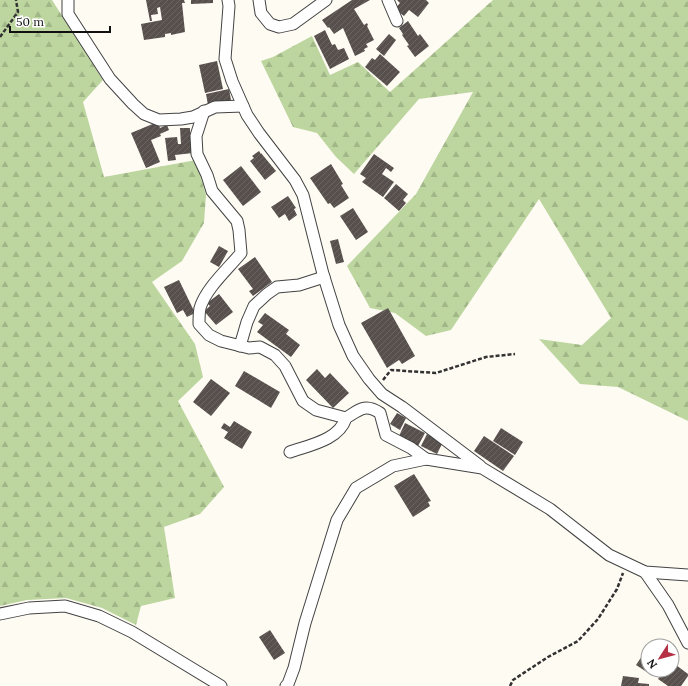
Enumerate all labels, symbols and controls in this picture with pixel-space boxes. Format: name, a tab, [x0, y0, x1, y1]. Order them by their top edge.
scale bar	[10, 8, 110, 34]
text: 50 m	[16, 14, 44, 29]
north arrow	[640, 638, 680, 678]
text: N	[643, 656, 660, 671]

